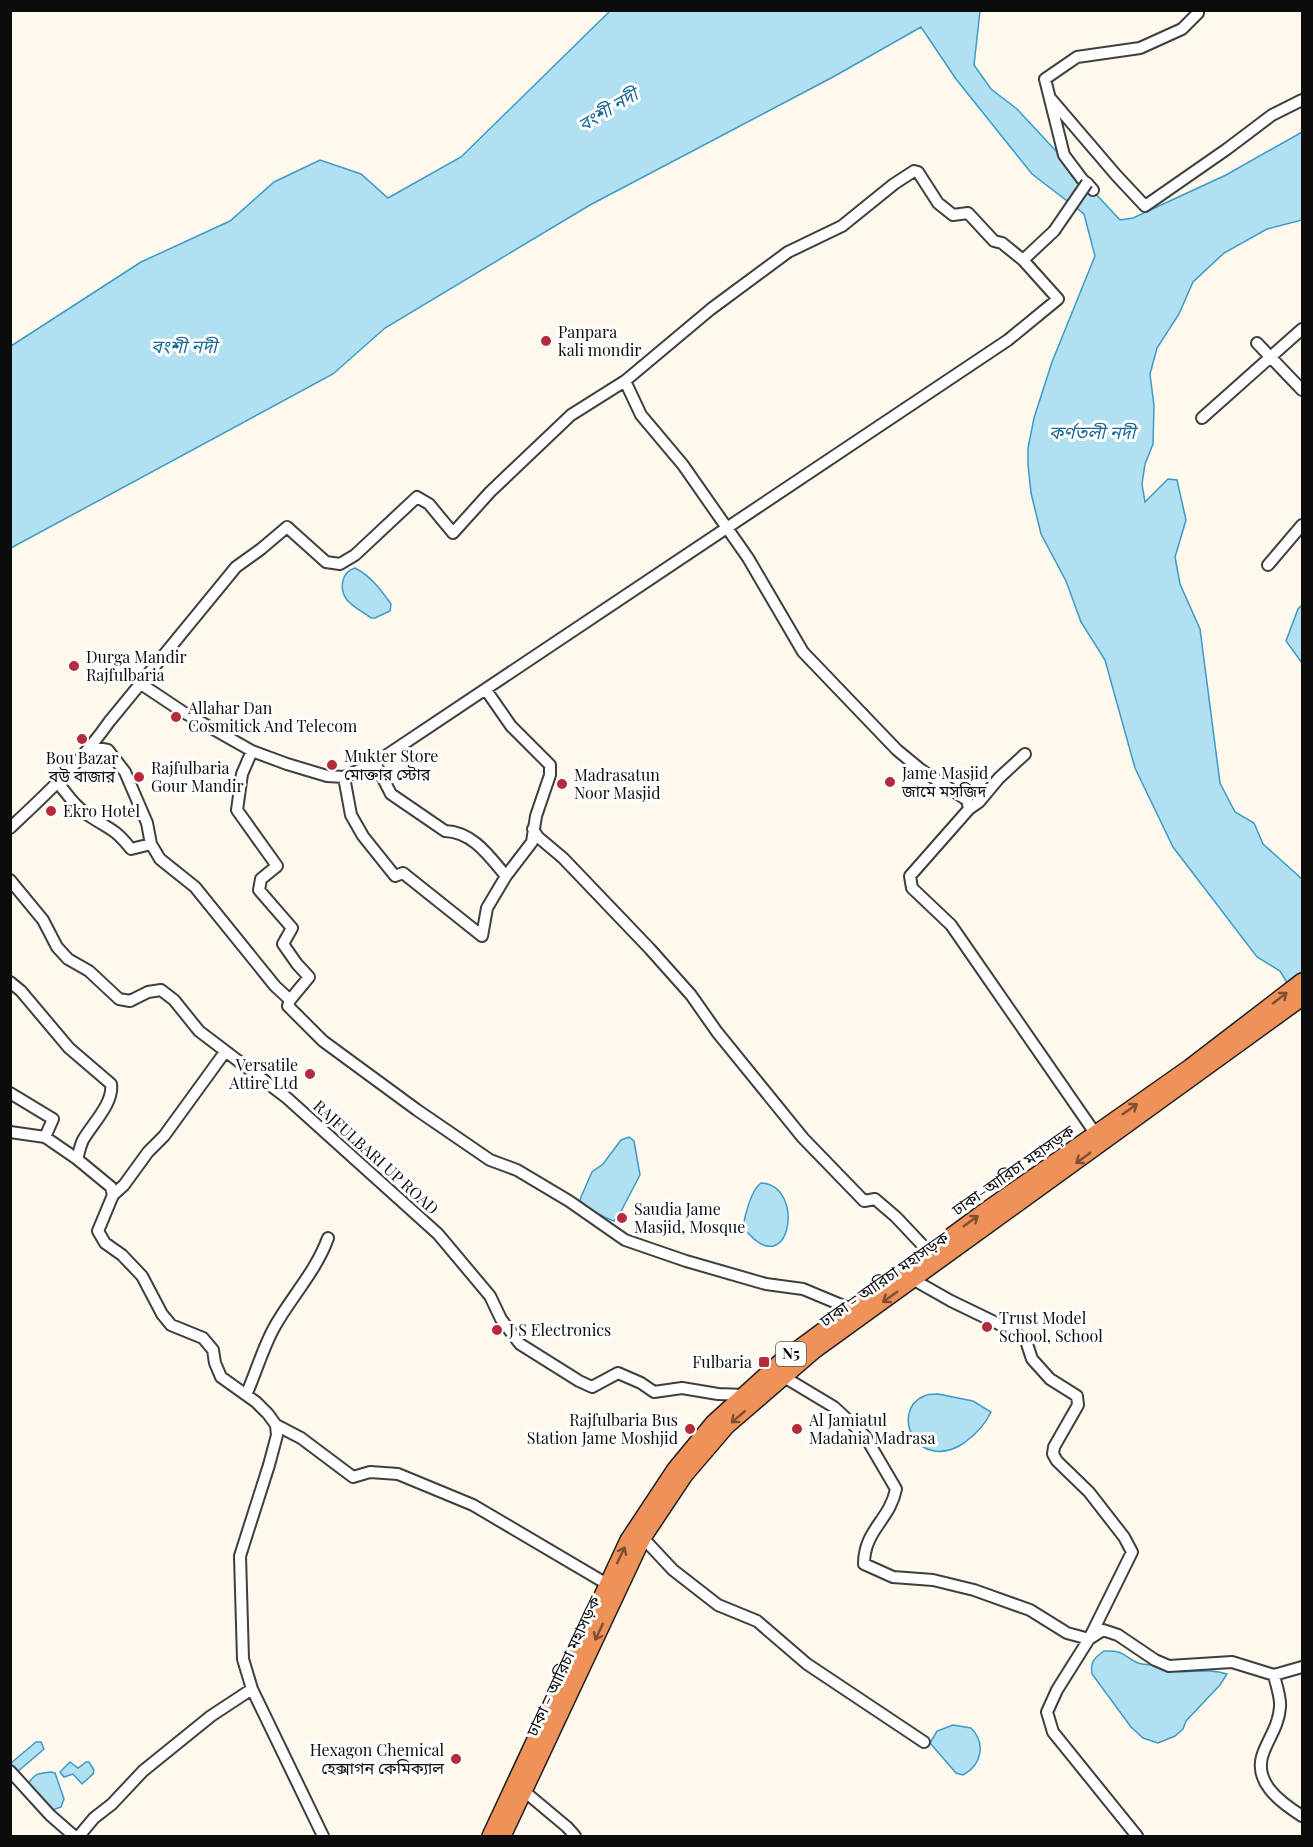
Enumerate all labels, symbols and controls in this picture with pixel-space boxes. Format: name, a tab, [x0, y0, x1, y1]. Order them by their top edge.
water label: বংশী নদী	[573, 80, 645, 136]
place label: Panpara kali mondir	[558, 321, 642, 360]
water label: বংশী নদী	[151, 334, 220, 358]
marker: Panpara kali mondir	[539, 334, 553, 348]
water label: কর্ণতলী নদী	[1049, 420, 1138, 444]
place label: Durga Mandir Rajfulbaria	[86, 646, 187, 685]
marker: Durga Mandir Rajfulbaria	[67, 659, 81, 673]
place label: Allahar Dan Cosmitick And Telecom	[187, 697, 357, 736]
marker: Allahar Dan Cosmitick And Telecom	[169, 710, 183, 724]
marker: Bou Bazar বউ বাজার	[75, 732, 89, 746]
place label: Mukter Store মোক্তার স্টোর	[344, 745, 438, 784]
place label: Bou Bazar বউ বাজার	[46, 747, 118, 786]
place label: Rajfulbaria Gour Mandir	[151, 757, 244, 796]
marker: Mukter Store মোক্তার স্টোর	[325, 758, 339, 772]
place label: Jame Masjid জামে মসজিদ	[901, 762, 988, 801]
place label: Madrasatun Noor Masjid	[574, 764, 661, 803]
marker: Rajfulbaria Gour Mandir	[132, 770, 146, 784]
marker: Jame Masjid জামে মসজিদ	[883, 775, 897, 789]
marker: Madrasatun Noor Masjid	[555, 777, 569, 791]
place label: Ekro Hotel	[63, 800, 140, 821]
marker: Ekro Hotel	[44, 804, 58, 818]
one-way arrow	[1272, 992, 1288, 1005]
place label: Versatile Attire Ltd	[228, 1054, 298, 1093]
marker: Versatile Attire Ltd	[303, 1067, 317, 1081]
street label: RAJFULBARI UP ROAD	[309, 1095, 443, 1219]
one-way arrow	[1122, 1103, 1138, 1115]
street label: ঢাকা-আরিচা মহাসড়ক	[947, 1119, 1079, 1220]
one-way arrow	[1075, 1152, 1091, 1164]
place label: Saudia Jame Masjid, Mosque	[634, 1198, 745, 1237]
marker: Saudia Jame Masjid, Mosque	[615, 1211, 629, 1225]
one-way arrow	[962, 1215, 978, 1228]
street label: ঢাকা - আরিচা মহাসড়ক	[815, 1226, 953, 1331]
one-way arrow	[883, 1291, 899, 1303]
place label: Trust Model School, School	[999, 1307, 1103, 1346]
place label: J S Electronics	[508, 1319, 611, 1340]
marker: Trust Model School, School	[980, 1320, 994, 1334]
marker: J S Electronics	[490, 1323, 504, 1337]
road number: N5	[776, 1342, 806, 1366]
place label: Fulbaria	[692, 1351, 752, 1372]
marker: Fulbaria	[757, 1355, 771, 1369]
place label: Rajfulbaria Bus Station Jame Moshjid	[527, 1409, 678, 1448]
place label: Al Jamiatul Madania Madrasa	[808, 1409, 935, 1448]
one-way arrow	[730, 1410, 745, 1424]
marker: Rajfulbaria Bus Station Jame Moshjid	[683, 1422, 697, 1436]
marker: Al Jamiatul Madania Madrasa	[790, 1422, 804, 1436]
one-way arrow	[615, 1546, 627, 1564]
street label: ঢাকা - আরিচা মহাসড়ক	[520, 1591, 605, 1740]
one-way arrow	[592, 1623, 604, 1641]
place label: Hexagon Chemical হেক্সাগন কেমিক্যাল	[310, 1739, 444, 1778]
marker: Hexagon Chemical হেক্সাগন কেমিক্যাল	[449, 1752, 463, 1766]

